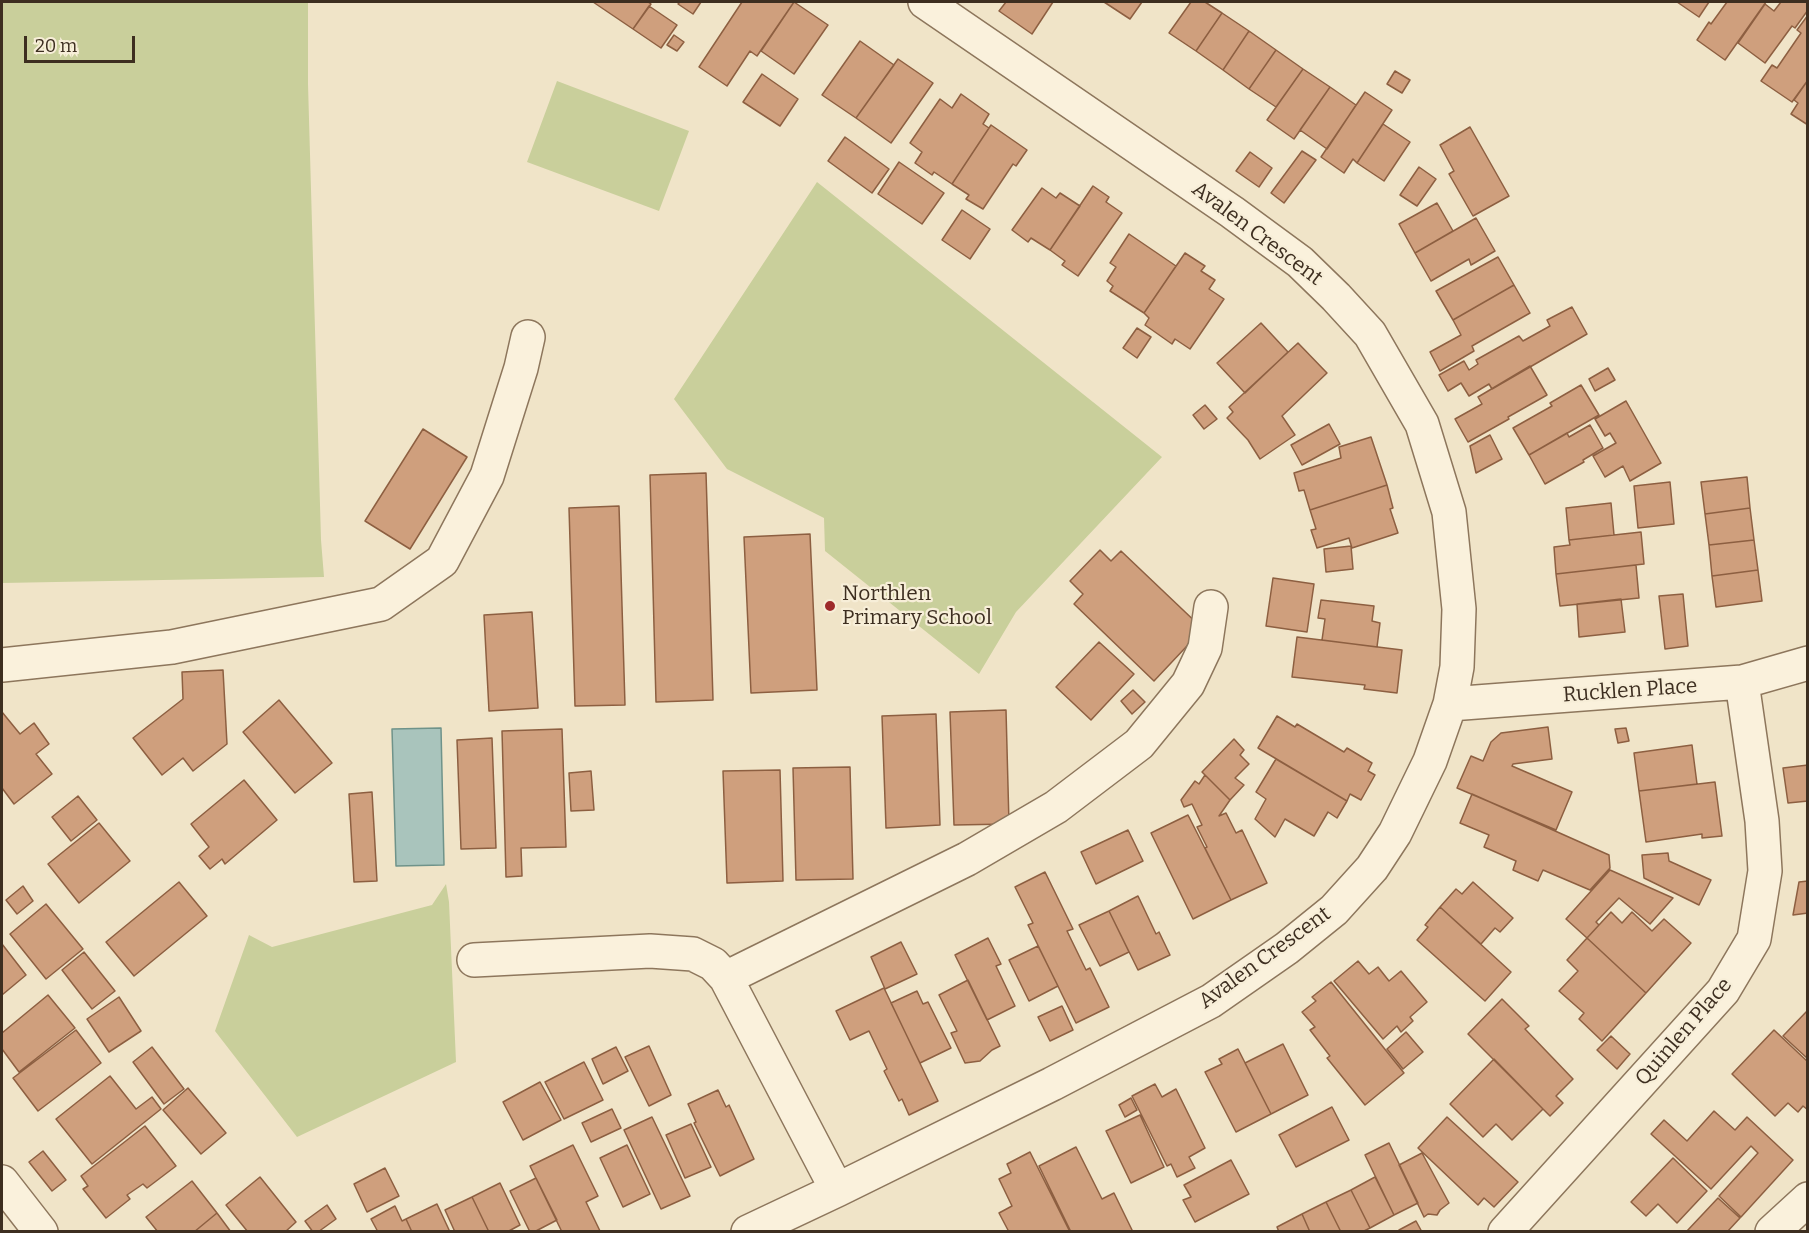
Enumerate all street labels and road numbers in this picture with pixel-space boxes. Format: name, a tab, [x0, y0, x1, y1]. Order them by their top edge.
street label: Avalen Crescent	[1187, 177, 1327, 291]
street label: Rucklen Place	[1562, 674, 1698, 708]
street label: Avalen Crescent	[1194, 902, 1336, 1014]
street label: Quinlen Place	[1630, 973, 1738, 1091]

